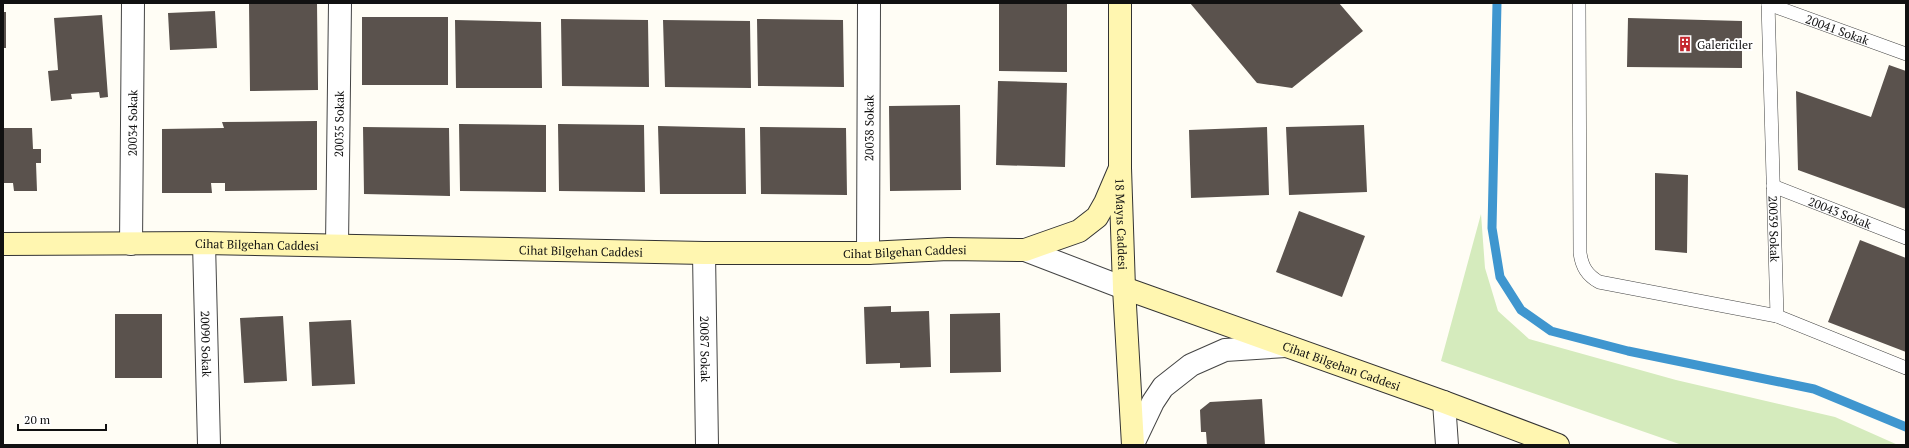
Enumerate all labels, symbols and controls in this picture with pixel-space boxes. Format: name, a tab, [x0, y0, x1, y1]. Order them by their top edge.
street label: 20041 Sokak	[1804, 11, 1872, 48]
building icon: Galericiler	[1676, 35, 1694, 53]
place label: Galericiler	[1697, 37, 1753, 52]
street label: 20034 Sokak	[124, 89, 140, 156]
street label: 20035 Sokak	[331, 90, 346, 157]
street label: 20038 Sokak	[861, 94, 876, 161]
street label: 18 Mayıs Caddesi	[1113, 178, 1131, 271]
street label: 20043 Sokak	[1806, 193, 1874, 232]
street label: 20039 Sokak	[1766, 195, 1783, 263]
street label: Cihat Bilgehan Caddesi	[195, 235, 320, 253]
street label: Cihat Bilgehan Caddesi	[843, 241, 967, 261]
street label: Cihat Bilgehan Caddesi	[519, 242, 643, 259]
street label: 20090 Sokak	[198, 311, 215, 378]
street label: 20087 Sokak	[697, 316, 714, 383]
street label: Cihat Bilgehan Caddesi	[1281, 338, 1403, 394]
scale bar	[18, 406, 106, 432]
text: 20 m	[24, 412, 51, 427]

